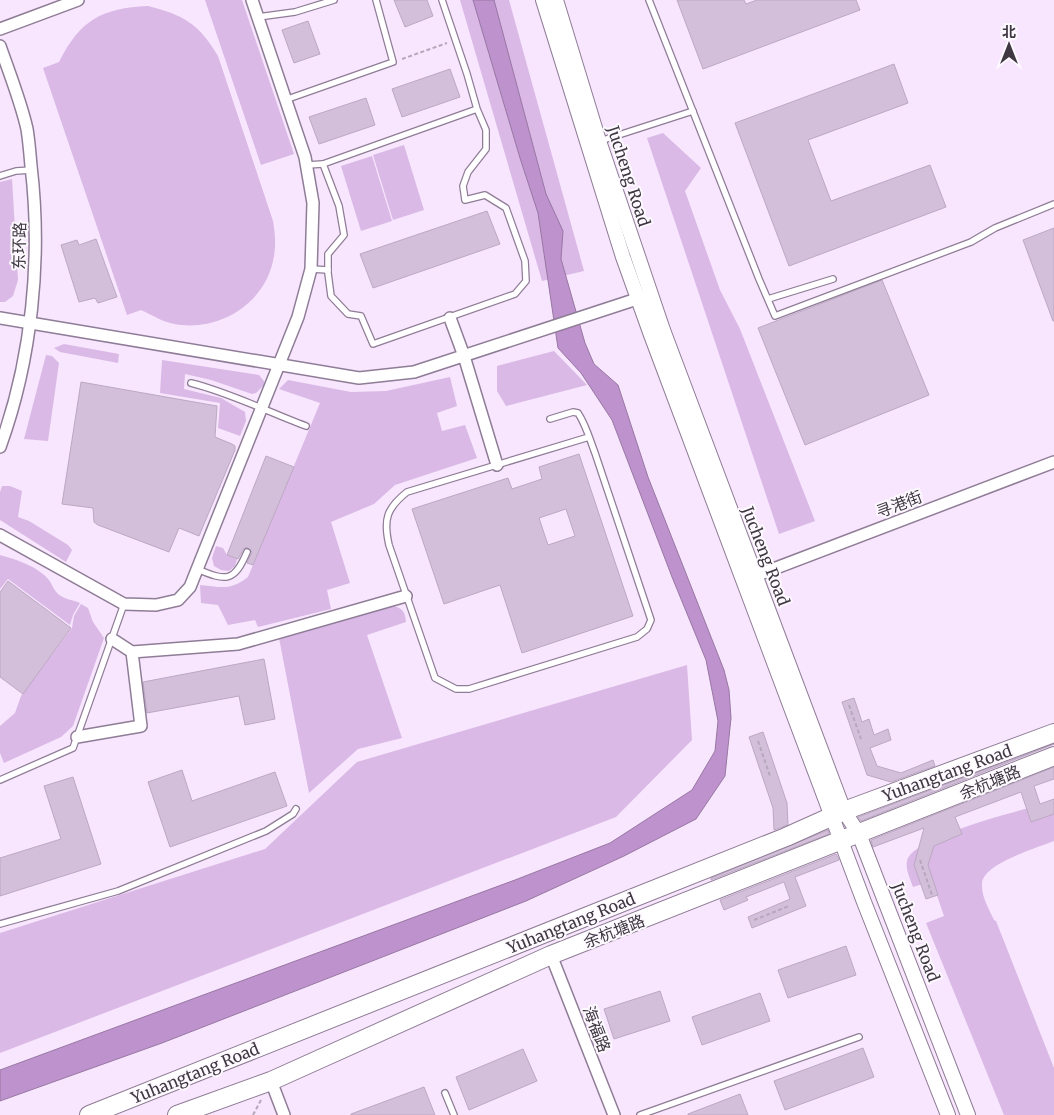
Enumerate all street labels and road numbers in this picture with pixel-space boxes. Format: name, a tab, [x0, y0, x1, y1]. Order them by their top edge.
street label: Jucheng Road	[603, 122, 655, 229]
street label: 东环路	[9, 222, 29, 270]
street label: 寻港街	[873, 486, 925, 522]
street label: Jucheng Road	[738, 503, 794, 609]
street label: Yuhangtang Road	[879, 740, 1015, 806]
street label: 余杭塘路	[957, 761, 1023, 803]
street label: Jucheng Road	[888, 879, 944, 985]
street label: Yuhangtang Road	[503, 888, 638, 958]
street label: 余杭塘路	[581, 910, 647, 952]
street label: 海福路	[579, 1003, 615, 1055]
street label: Yuhangtang Road	[127, 1038, 262, 1108]

